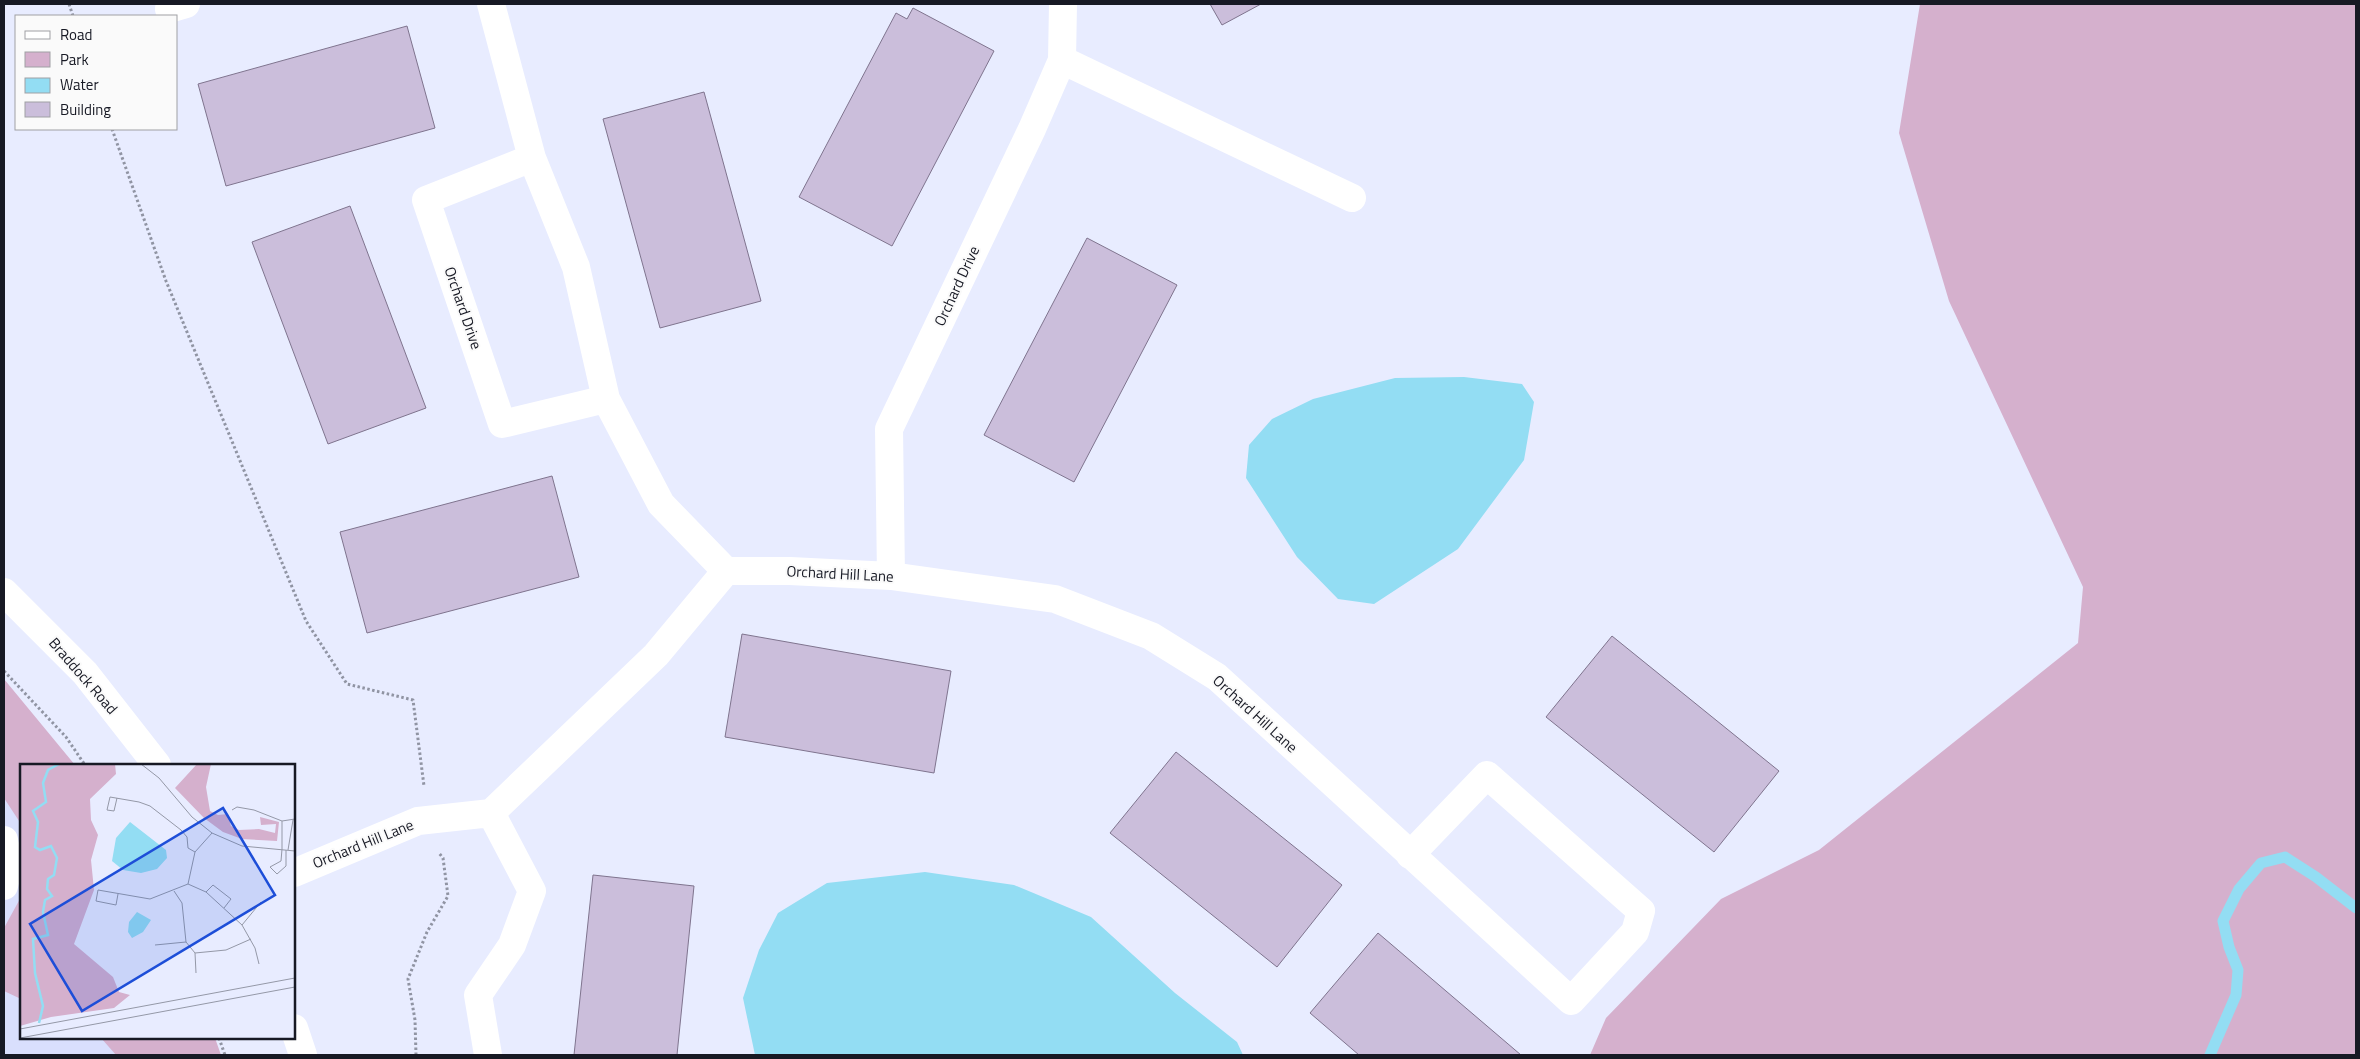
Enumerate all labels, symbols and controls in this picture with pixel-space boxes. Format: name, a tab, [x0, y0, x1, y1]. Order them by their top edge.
legend	[15, 15, 178, 130]
text: Road	[60, 23, 92, 46]
text: Park	[60, 48, 89, 71]
text: Water	[60, 73, 99, 96]
text: Building	[60, 98, 111, 121]
street label: Orchard Drive	[928, 242, 985, 330]
street label: Orchard Drive	[439, 263, 488, 352]
street label: Orchard Hill Lane	[786, 559, 894, 588]
street label: Braddock Road	[43, 632, 123, 719]
street label: Orchard Hill Lane	[1208, 669, 1303, 758]
inset map	[20, 764, 295, 1039]
street label: Orchard Hill Lane	[309, 813, 417, 874]

